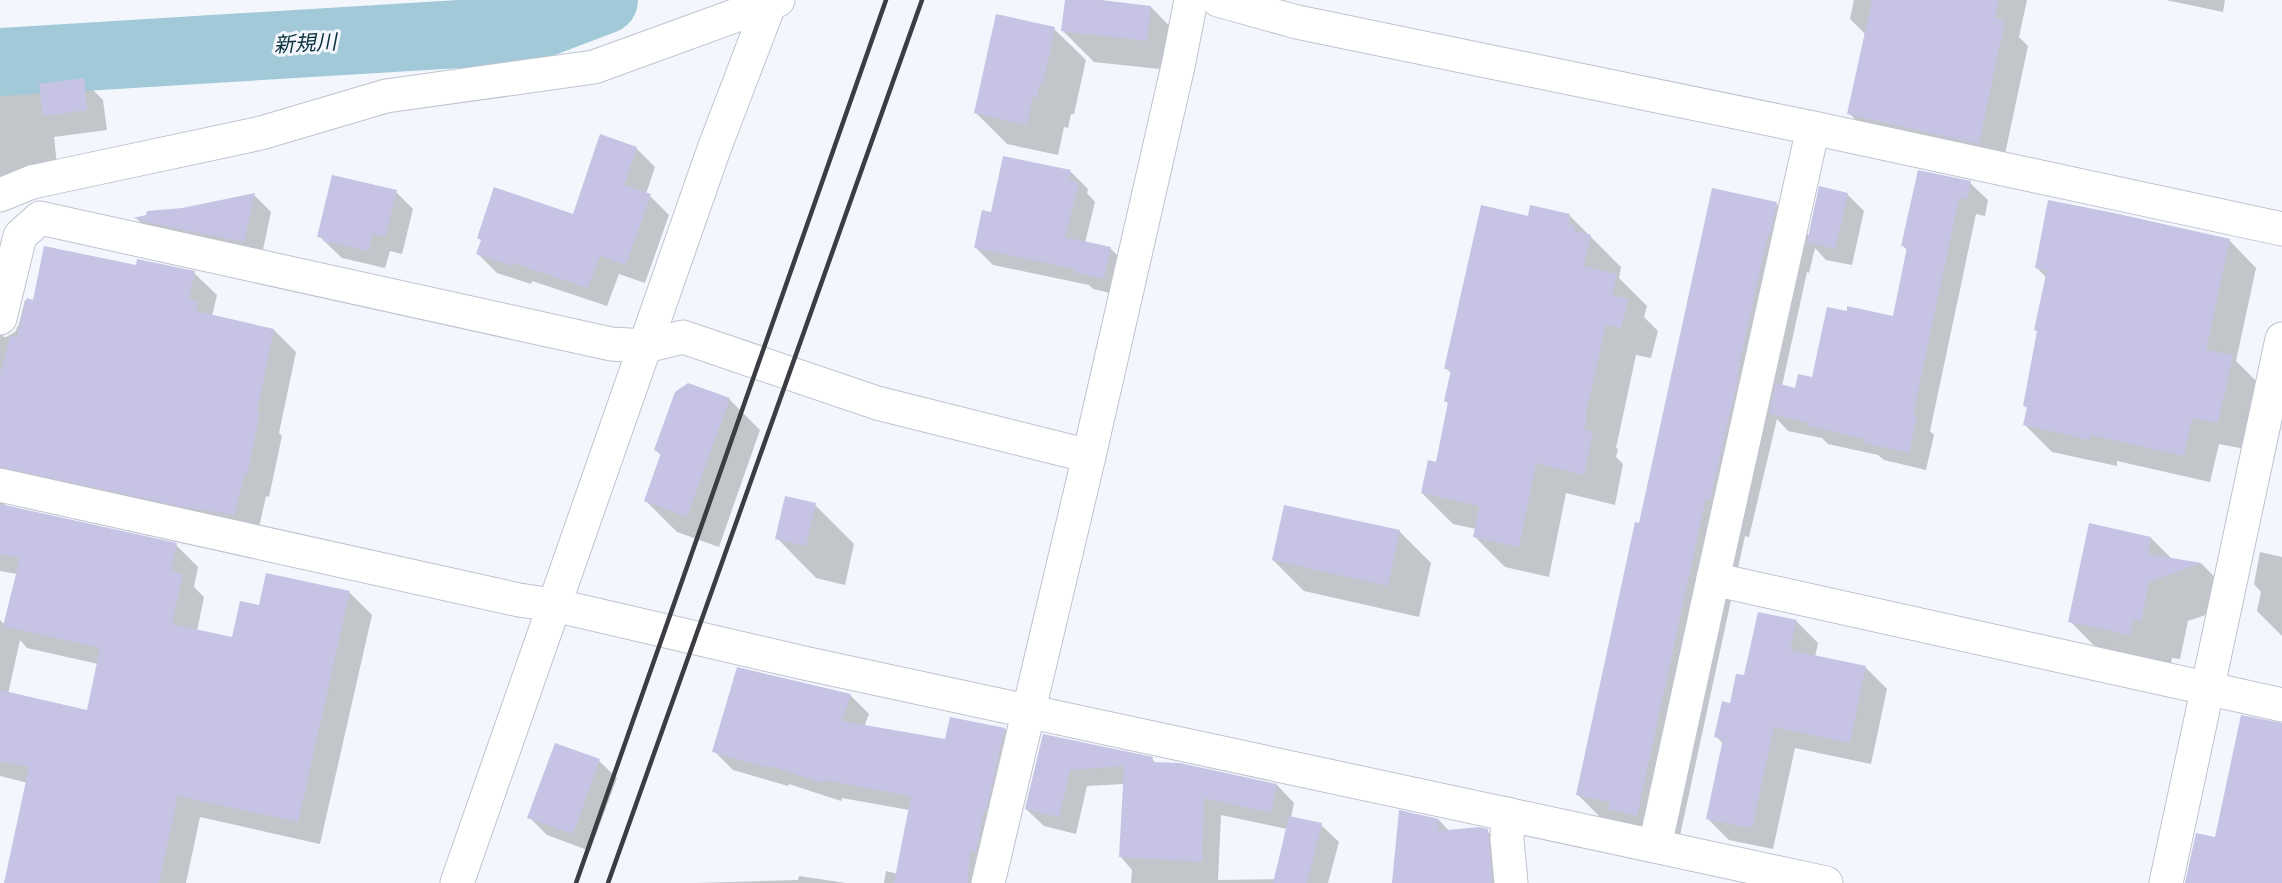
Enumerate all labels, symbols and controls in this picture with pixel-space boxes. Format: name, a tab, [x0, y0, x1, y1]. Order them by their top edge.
water label: 新規川	[273, 29, 339, 57]

